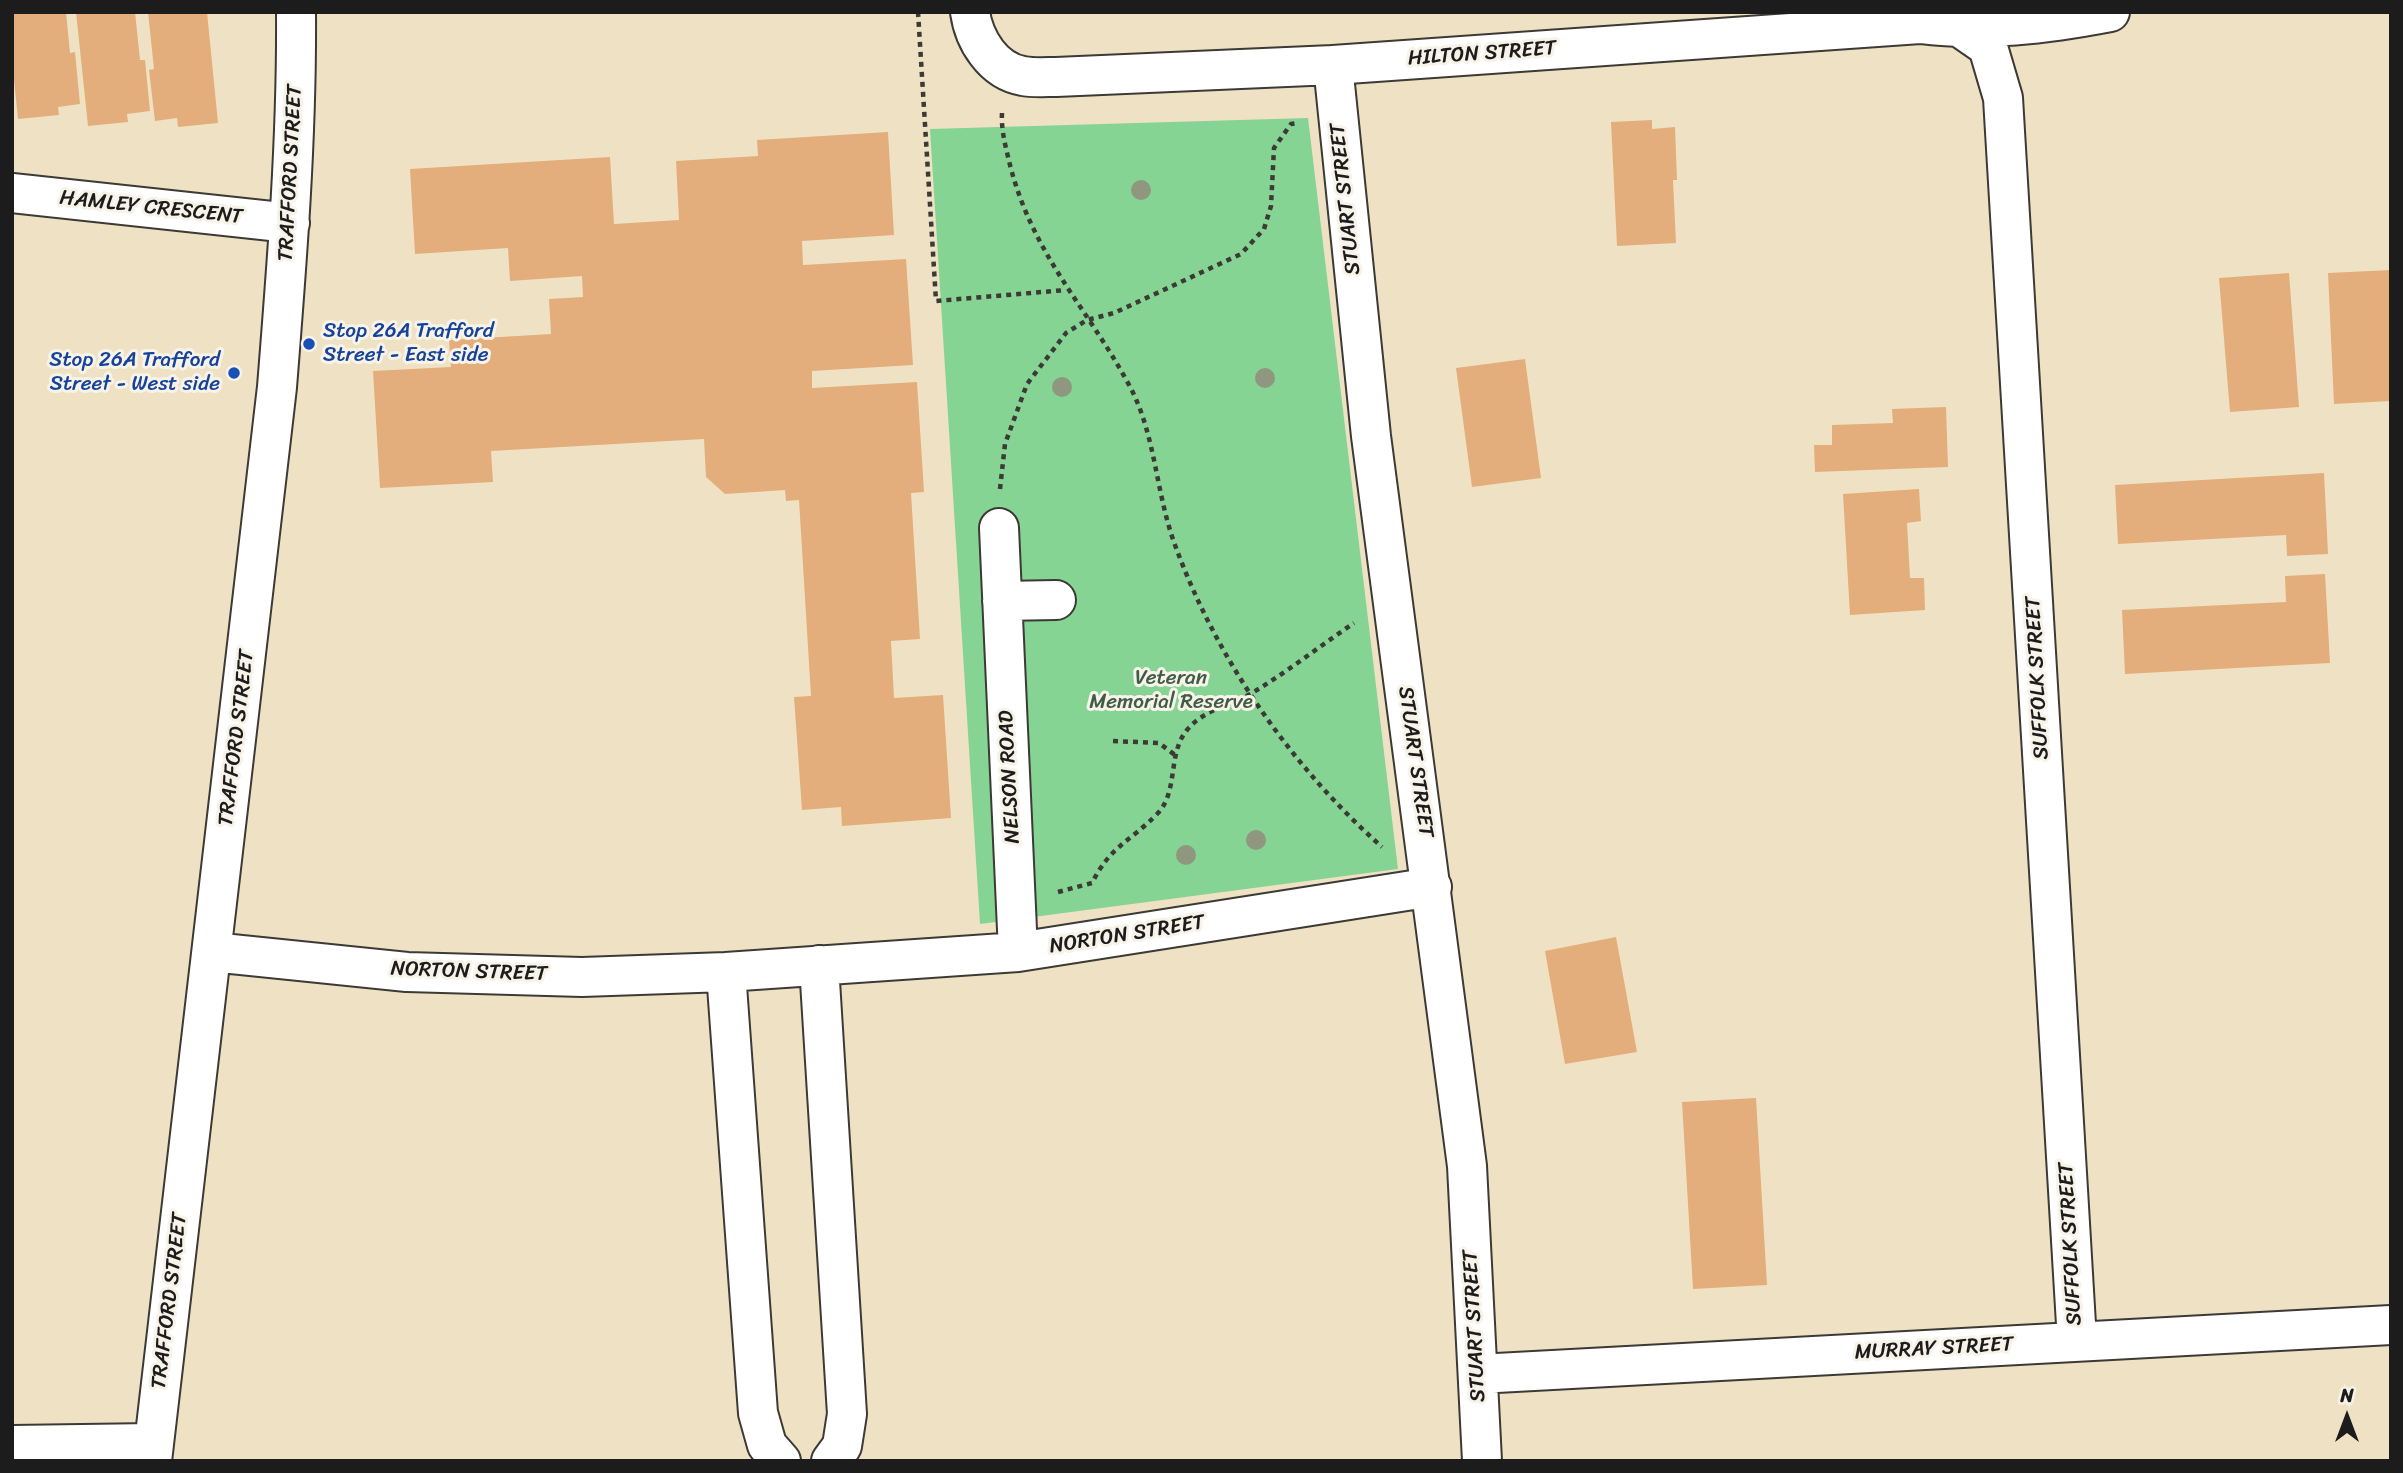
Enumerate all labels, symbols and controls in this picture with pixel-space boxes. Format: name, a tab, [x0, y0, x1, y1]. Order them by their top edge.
street label: HILTON STREET	[1407, 36, 1557, 72]
street label: TRAFFORD STREET	[274, 84, 308, 262]
street label: STUART STREET	[1326, 122, 1366, 276]
street label: HAMLEY CRESCENT	[58, 186, 244, 230]
place label: Stop 26A Trafford Street - East side	[323, 319, 494, 369]
marker: Stop 26A Trafford Street - East side	[301, 336, 317, 352]
place label: Stop 26A Trafford Street - West side	[49, 348, 220, 398]
marker: Stop 26A Trafford Street - West side	[226, 365, 242, 381]
street label: SUFFOLK STREET	[2021, 596, 2055, 760]
street label: TRAFFORD STREET	[214, 648, 260, 828]
park label: Veteran Memorial Reserve	[1089, 666, 1253, 716]
street label: STUART STREET	[1392, 685, 1438, 839]
street label: NELSON ROAD	[994, 710, 1026, 844]
street label: NORTON STREET	[1048, 910, 1206, 960]
street label: NORTON STREET	[390, 957, 548, 987]
street label: SUFFOLK STREET	[2054, 1162, 2088, 1326]
street label: TRAFFORD STREET	[147, 1211, 193, 1391]
street label: STUART STREET	[1458, 1249, 1492, 1403]
street label: MURRAY STREET	[1854, 1332, 2014, 1366]
text: N	[2340, 1379, 2354, 1412]
north arrow	[2312, 1382, 2382, 1452]

